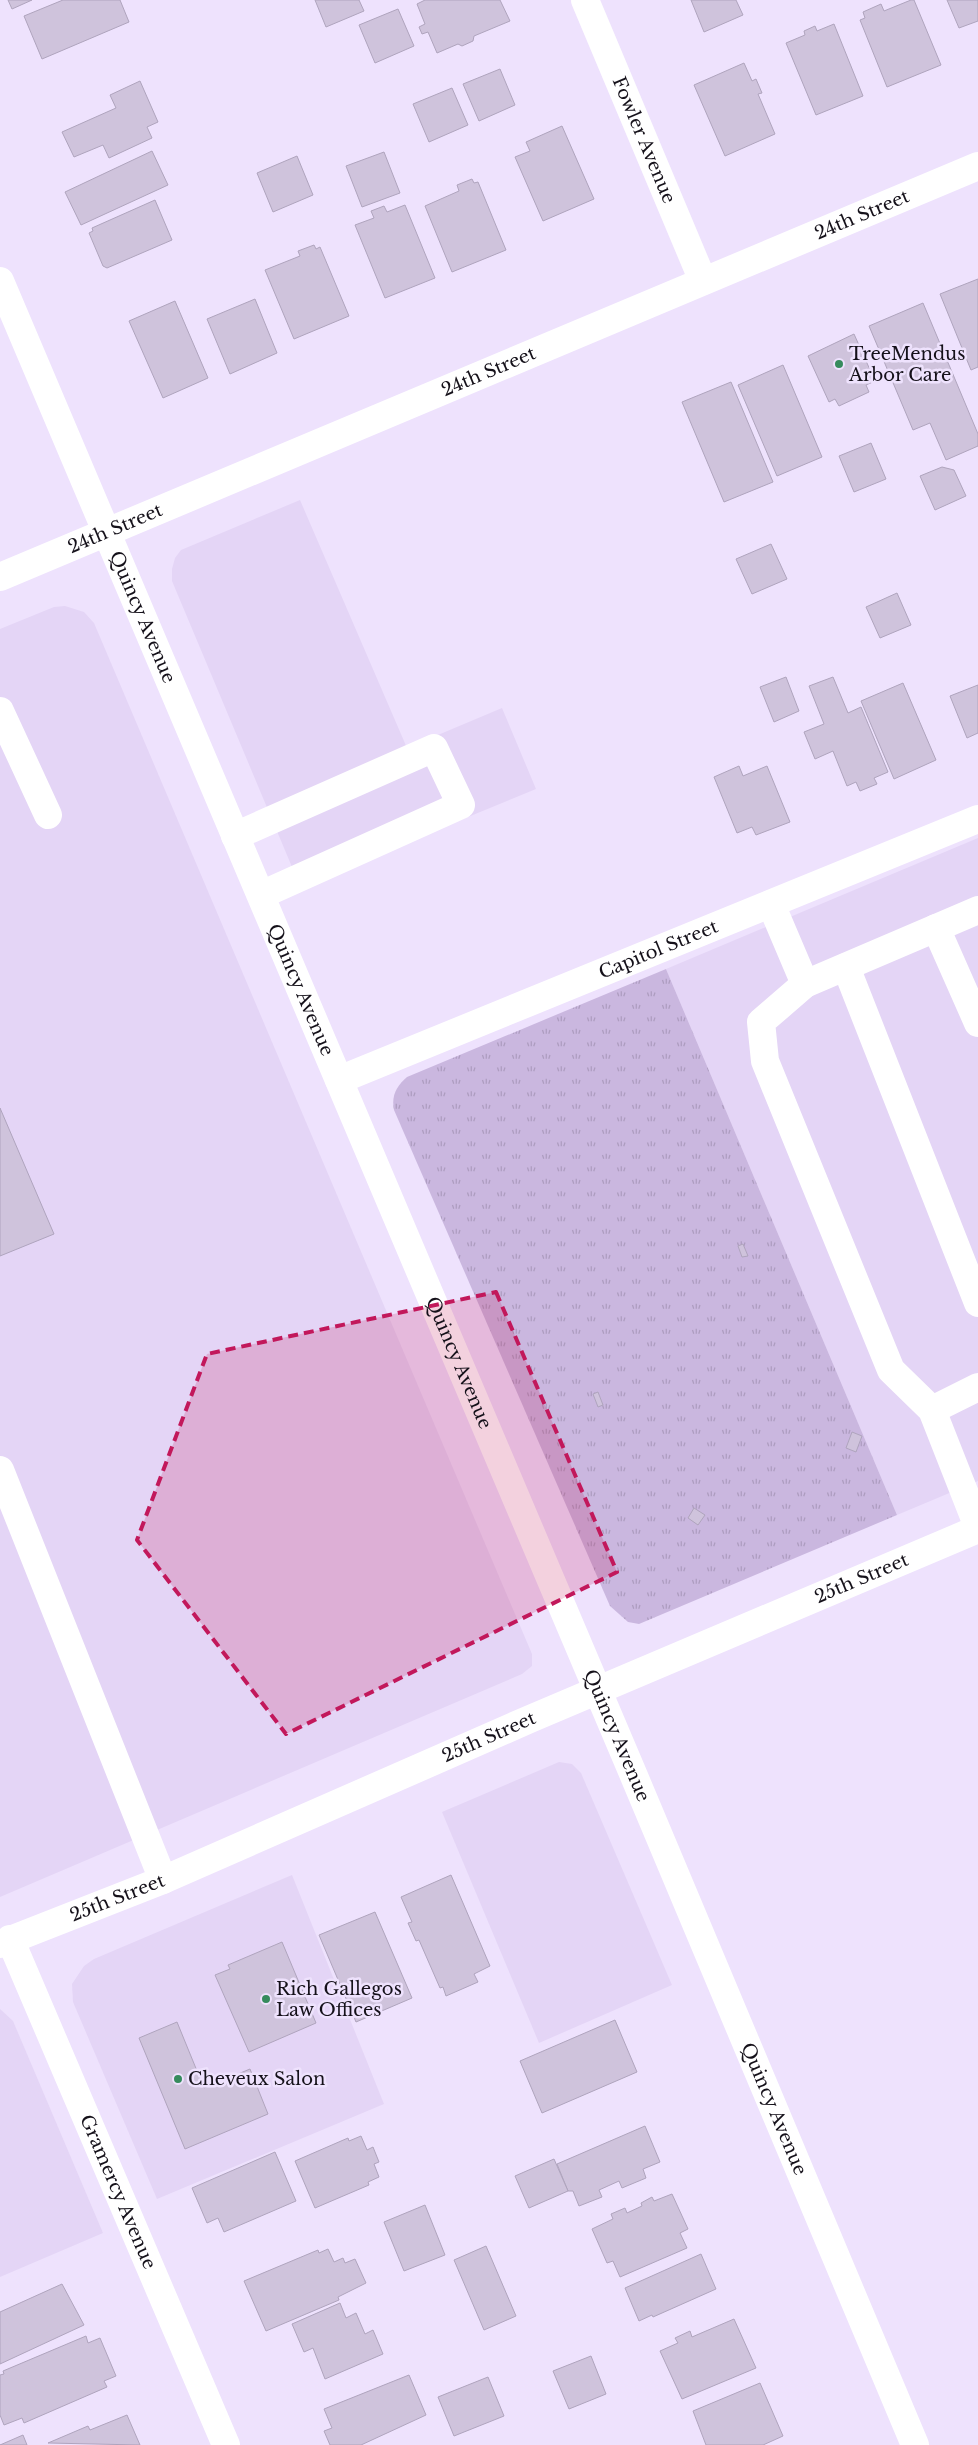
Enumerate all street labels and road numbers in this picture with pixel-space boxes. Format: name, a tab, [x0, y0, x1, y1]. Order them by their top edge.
street label: Fowler Avenue	[608, 73, 680, 207]
street label: 24th Street	[812, 185, 913, 244]
street label: 24th Street	[438, 342, 539, 401]
street label: 24th Street	[65, 499, 166, 558]
street label: Quincy Avenue	[105, 548, 180, 686]
street label: Capitol Street	[596, 915, 721, 984]
street label: Quincy Avenue	[263, 921, 338, 1059]
street label: Quincy Avenue	[421, 1293, 496, 1432]
street label: 25th Street	[811, 1549, 912, 1608]
street label: Quincy Avenue	[579, 1666, 655, 1805]
street label: 25th Street	[439, 1707, 539, 1767]
street label: 25th Street	[67, 1869, 168, 1926]
street label: Quincy Avenue	[736, 2040, 811, 2178]
street label: Gramercy Avenue	[75, 2111, 161, 2273]

